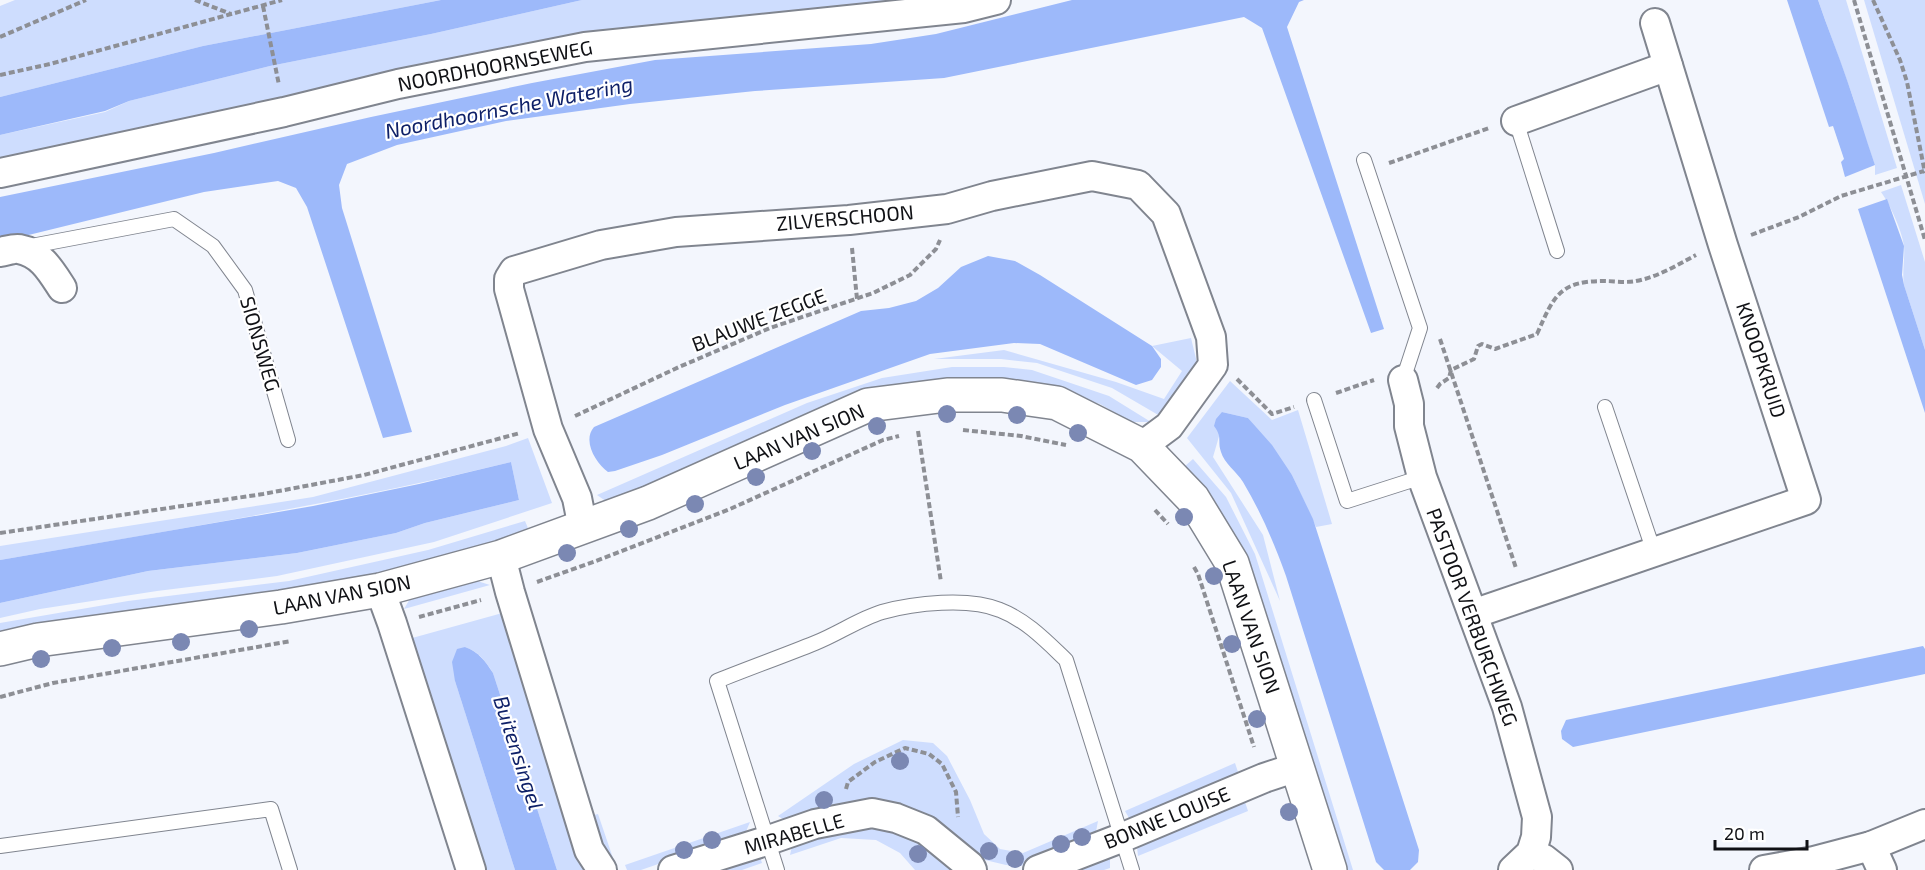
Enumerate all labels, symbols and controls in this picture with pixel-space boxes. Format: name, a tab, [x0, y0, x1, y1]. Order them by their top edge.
street label: NOORDHOORNSEWEG	[395, 34, 594, 96]
water label: Noordhoornsche Watering	[383, 70, 635, 143]
street label: ZILVERSCHOON	[775, 199, 915, 235]
street label: BLAUWE ZEGGE	[688, 282, 829, 356]
street label: SIONSWEG	[236, 293, 286, 394]
street label: KNOOPKRUID	[1732, 299, 1792, 421]
street label: LAAN VAN SION	[730, 398, 868, 474]
street label: PASTOOR VERBURCHWEG	[1422, 504, 1524, 729]
street label: LAAN VAN SION	[1218, 557, 1286, 697]
street label: LAAN VAN SION	[271, 569, 413, 619]
water label: Buitensingel	[489, 692, 550, 813]
street label: BONNE LOUISE	[1100, 781, 1233, 853]
street label: MIRABELLE	[741, 807, 847, 859]
scale bar	[1715, 813, 1806, 851]
text: 20 m	[1724, 822, 1765, 844]

